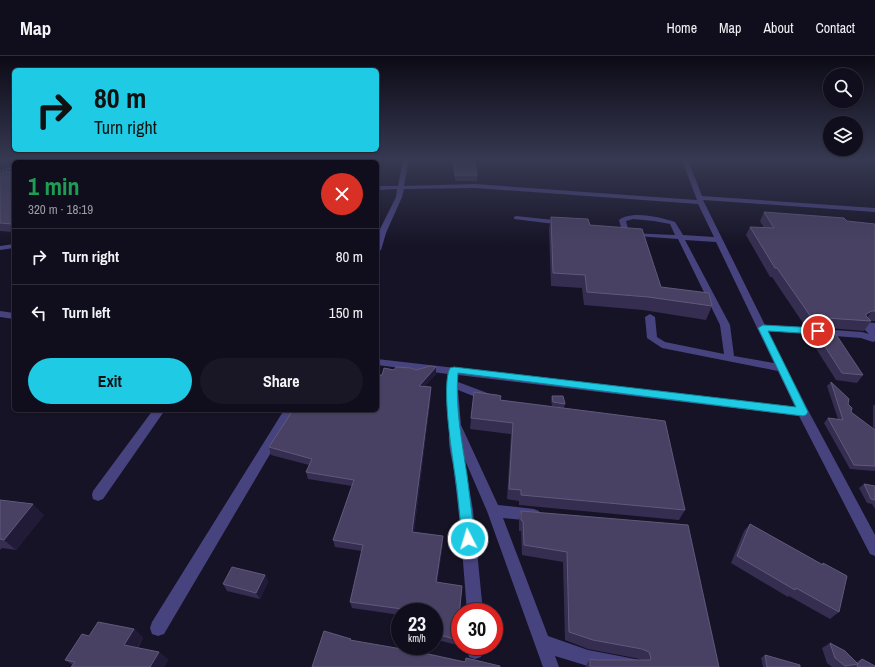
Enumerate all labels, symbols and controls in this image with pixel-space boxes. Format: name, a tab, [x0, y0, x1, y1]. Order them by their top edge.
text: Map	[20, 15, 51, 41]
text: Home	[666, 19, 697, 37]
text: Map	[719, 19, 741, 37]
text: About	[763, 19, 793, 37]
text: Contact	[815, 19, 855, 37]
map controls	[823, 68, 863, 156]
button: search	[823, 68, 863, 108]
text: 80 m	[94, 79, 146, 117]
icon: right	[28, 84, 80, 136]
text: Turn right	[94, 115, 157, 140]
button: layers	[823, 116, 863, 156]
text: 1 min	[28, 170, 79, 202]
button: close	[321, 173, 363, 215]
text: 320 m · 18:19	[28, 201, 93, 218]
icon: right	[28, 246, 50, 268]
text: Turn right	[62, 246, 119, 267]
text: 80 m	[336, 246, 363, 267]
icon: left	[28, 302, 50, 324]
text: Turn left	[62, 302, 110, 323]
text: 150 m	[329, 302, 363, 323]
pin	[801, 314, 835, 348]
icon: arrive	[807, 320, 829, 342]
button: Exit	[28, 358, 192, 404]
button: Share	[200, 358, 363, 404]
position arrow	[447, 518, 489, 560]
speed limit sign: 30	[451, 603, 503, 655]
text: 23	[408, 610, 426, 637]
text: km/h	[408, 632, 426, 645]

